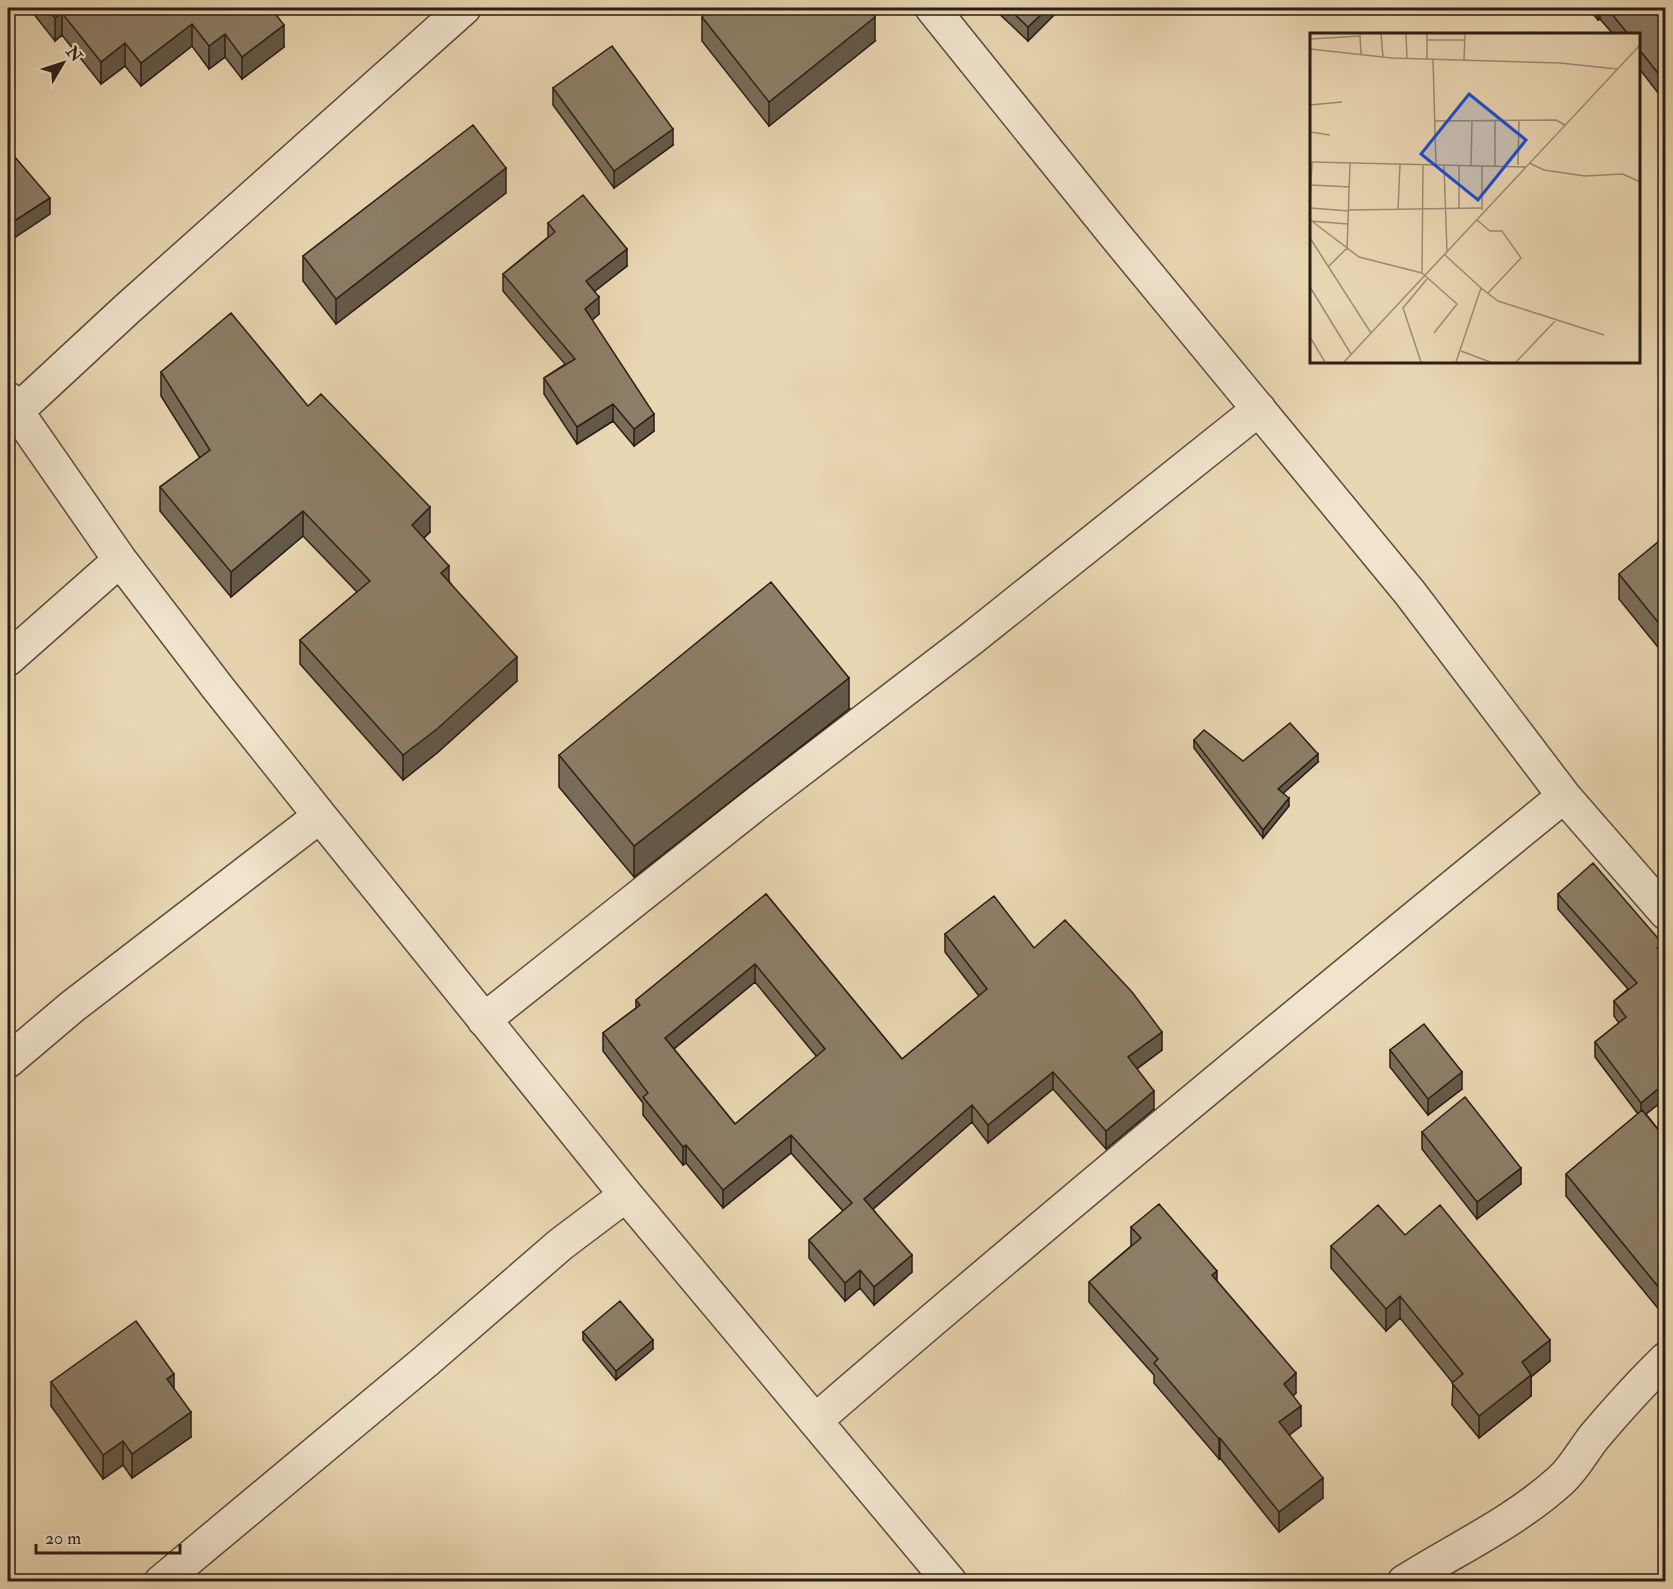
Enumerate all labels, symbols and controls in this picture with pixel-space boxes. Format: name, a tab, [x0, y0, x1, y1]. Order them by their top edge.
north arrow	[33, 33, 93, 93]
inset map	[1310, 33, 1640, 363]
text: N	[61, 42, 87, 67]
scale bar	[36, 1517, 180, 1555]
text: 20 m	[45, 1527, 81, 1550]

